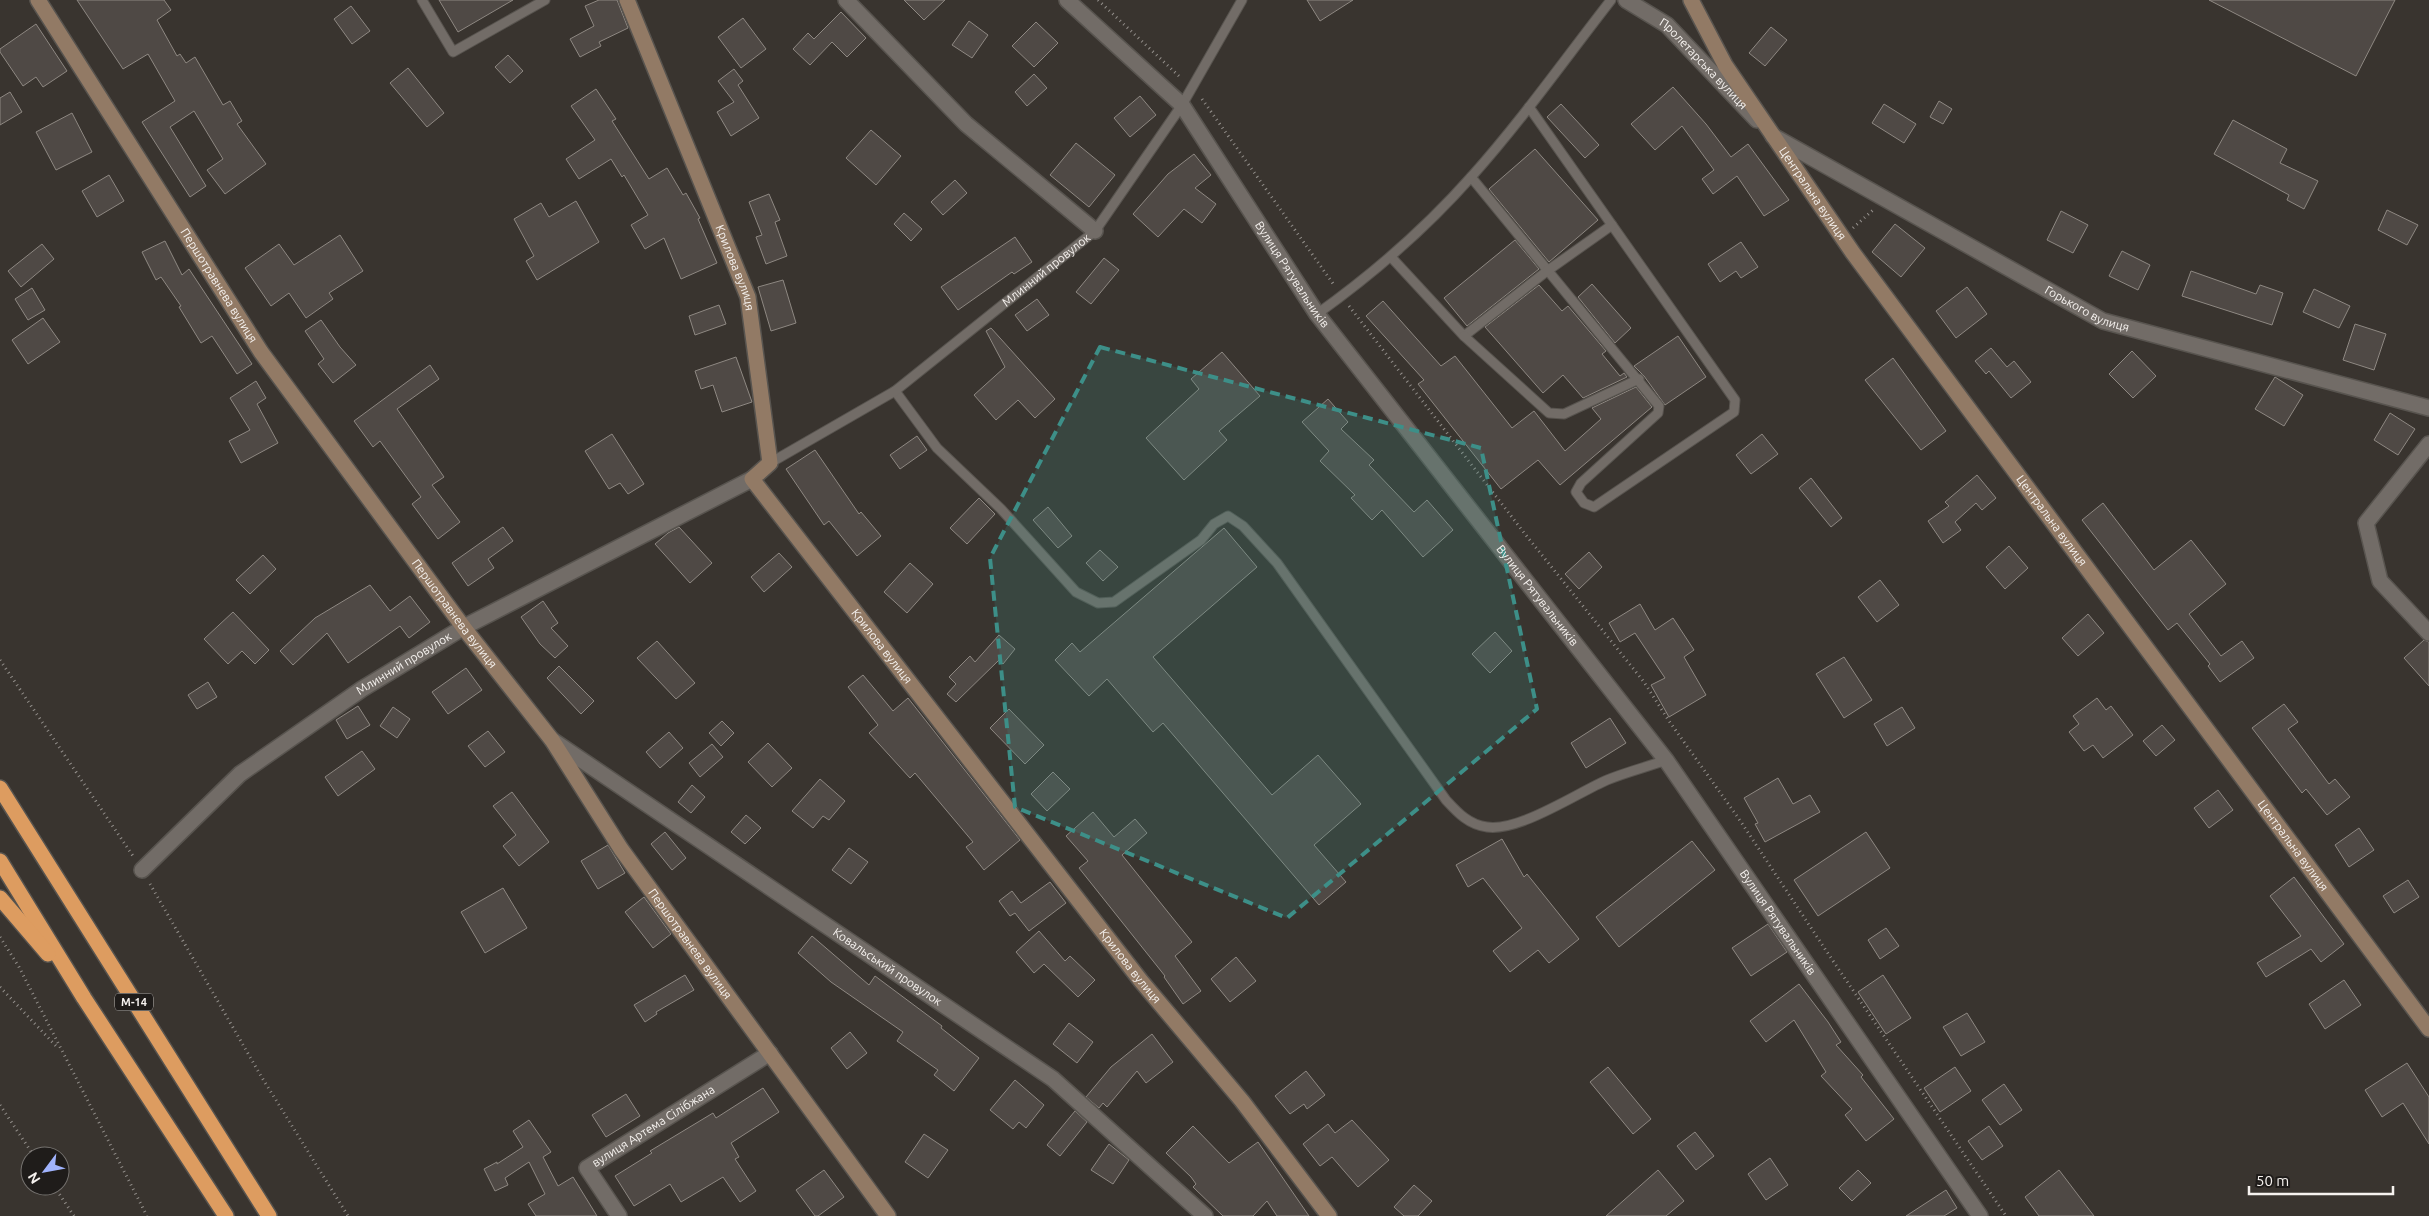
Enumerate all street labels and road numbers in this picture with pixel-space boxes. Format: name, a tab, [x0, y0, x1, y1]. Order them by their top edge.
street label: Пролетарська вулиця	[1657, 15, 1750, 112]
street label: Центральна вулиця	[1777, 144, 1849, 242]
street label: Вулиця Рятувальників	[1253, 219, 1332, 330]
street label: Крилова вулиця	[713, 223, 757, 311]
street label: Першотравнева вулиця	[178, 226, 260, 345]
street label: Млинний провулок	[999, 230, 1093, 309]
street label: Горького вулиця	[2043, 283, 2131, 334]
street label: Центральна вулиця	[2014, 472, 2090, 568]
street label: Вулиця Рятувальників	[1494, 542, 1581, 648]
street label: Першотравнева вулиця	[410, 556, 500, 670]
street label: Крилова вулиця	[849, 606, 915, 686]
street label: Млинний провулок	[354, 629, 454, 697]
street label: Центральна вулиця	[2255, 798, 2331, 893]
street label: Вулиця Рятувальників	[1738, 867, 1819, 977]
street label: Першотравнева вулиця	[646, 886, 735, 1001]
street label: Ковальський провулок	[831, 925, 945, 1008]
street label: Крилова вулиця	[1097, 926, 1164, 1006]
road number: М-14	[115, 994, 153, 1010]
street label: вулиця Артема Сілібжана	[589, 1083, 717, 1169]

